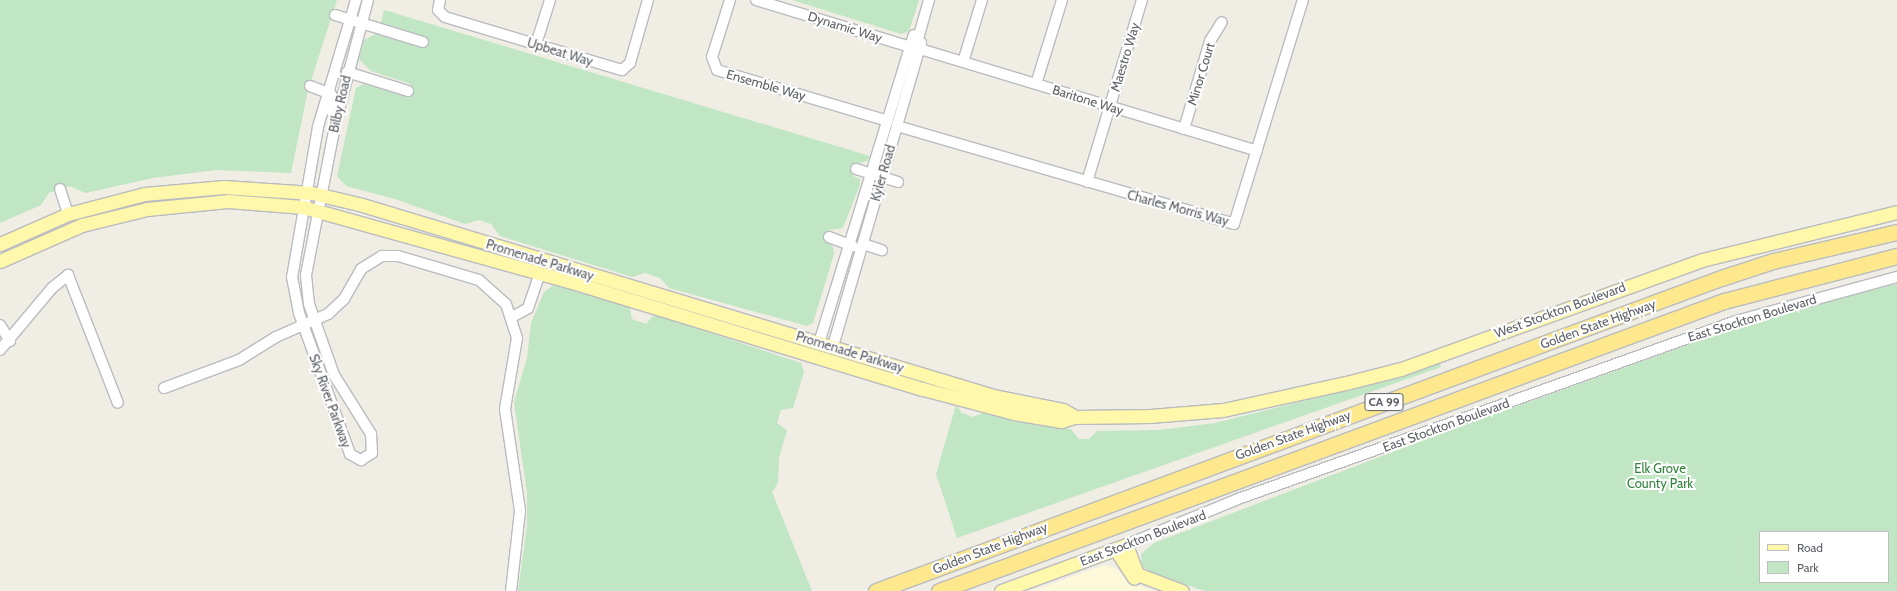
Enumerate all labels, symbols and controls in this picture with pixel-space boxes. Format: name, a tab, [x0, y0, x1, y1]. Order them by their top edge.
street label: Dynamic Way	[806, 8, 884, 46]
street label: Maestro Way	[1107, 21, 1143, 93]
street label: Upbeat Way	[525, 35, 595, 69]
street label: Minor Court	[1184, 41, 1218, 107]
street label: Ensemble Way	[724, 66, 808, 104]
street label: Bilby Road	[326, 74, 354, 134]
street label: Baritone Way	[1051, 82, 1125, 118]
street label: Kyler Road	[867, 143, 899, 203]
street label: Charles Morris Way	[1126, 187, 1230, 229]
street label: Promenade Parkway	[484, 236, 596, 284]
street label: West Stockton Boulevard	[1492, 279, 1628, 341]
street label: East Stockton Boulevard	[1686, 291, 1818, 345]
street label: Golden State Highway	[1538, 296, 1658, 352]
street label: Promenade Parkway	[794, 328, 906, 376]
street label: Sky River Parkway	[306, 352, 354, 450]
road number: CA 99	[1364, 392, 1404, 412]
street label: East Stockton Boulevard	[1381, 395, 1511, 455]
street label: Golden State Highway	[1233, 407, 1353, 463]
park label: Elk Grove County Park	[1627, 461, 1693, 492]
street label: East Stockton Boulevard	[1078, 507, 1208, 569]
street label: Golden State Highway	[930, 519, 1050, 577]
legend	[1759, 531, 1889, 583]
text: Road	[1797, 540, 1823, 555]
text: Park	[1797, 560, 1819, 575]

